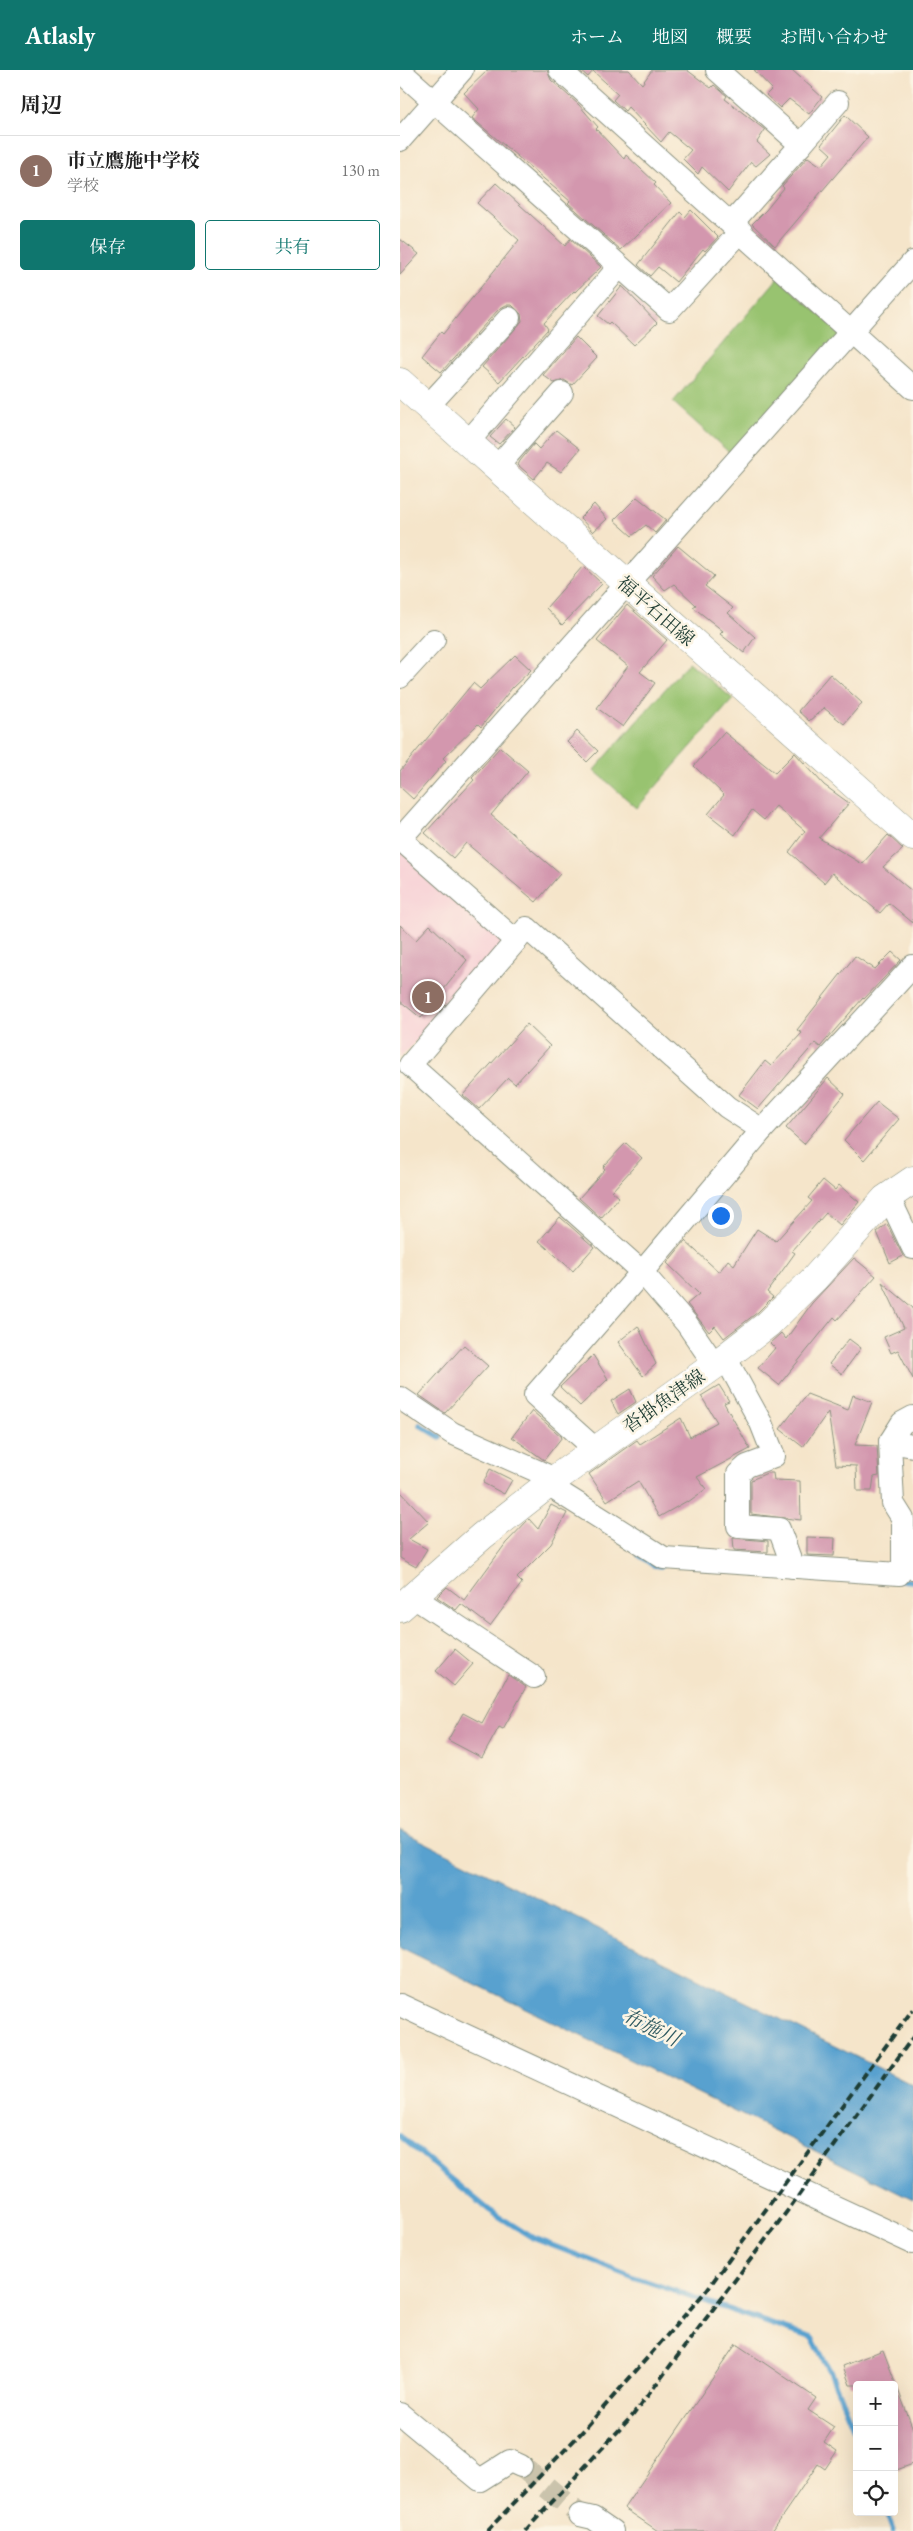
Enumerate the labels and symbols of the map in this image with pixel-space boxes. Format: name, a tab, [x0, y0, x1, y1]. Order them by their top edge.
street label: 福平石田線	[612, 570, 700, 652]
pin: 1	[412, 978, 444, 1016]
your location	[708, 1203, 734, 1229]
street label: 沓掛魚津線	[618, 1364, 710, 1438]
water label: 布施川	[618, 2002, 685, 2053]

